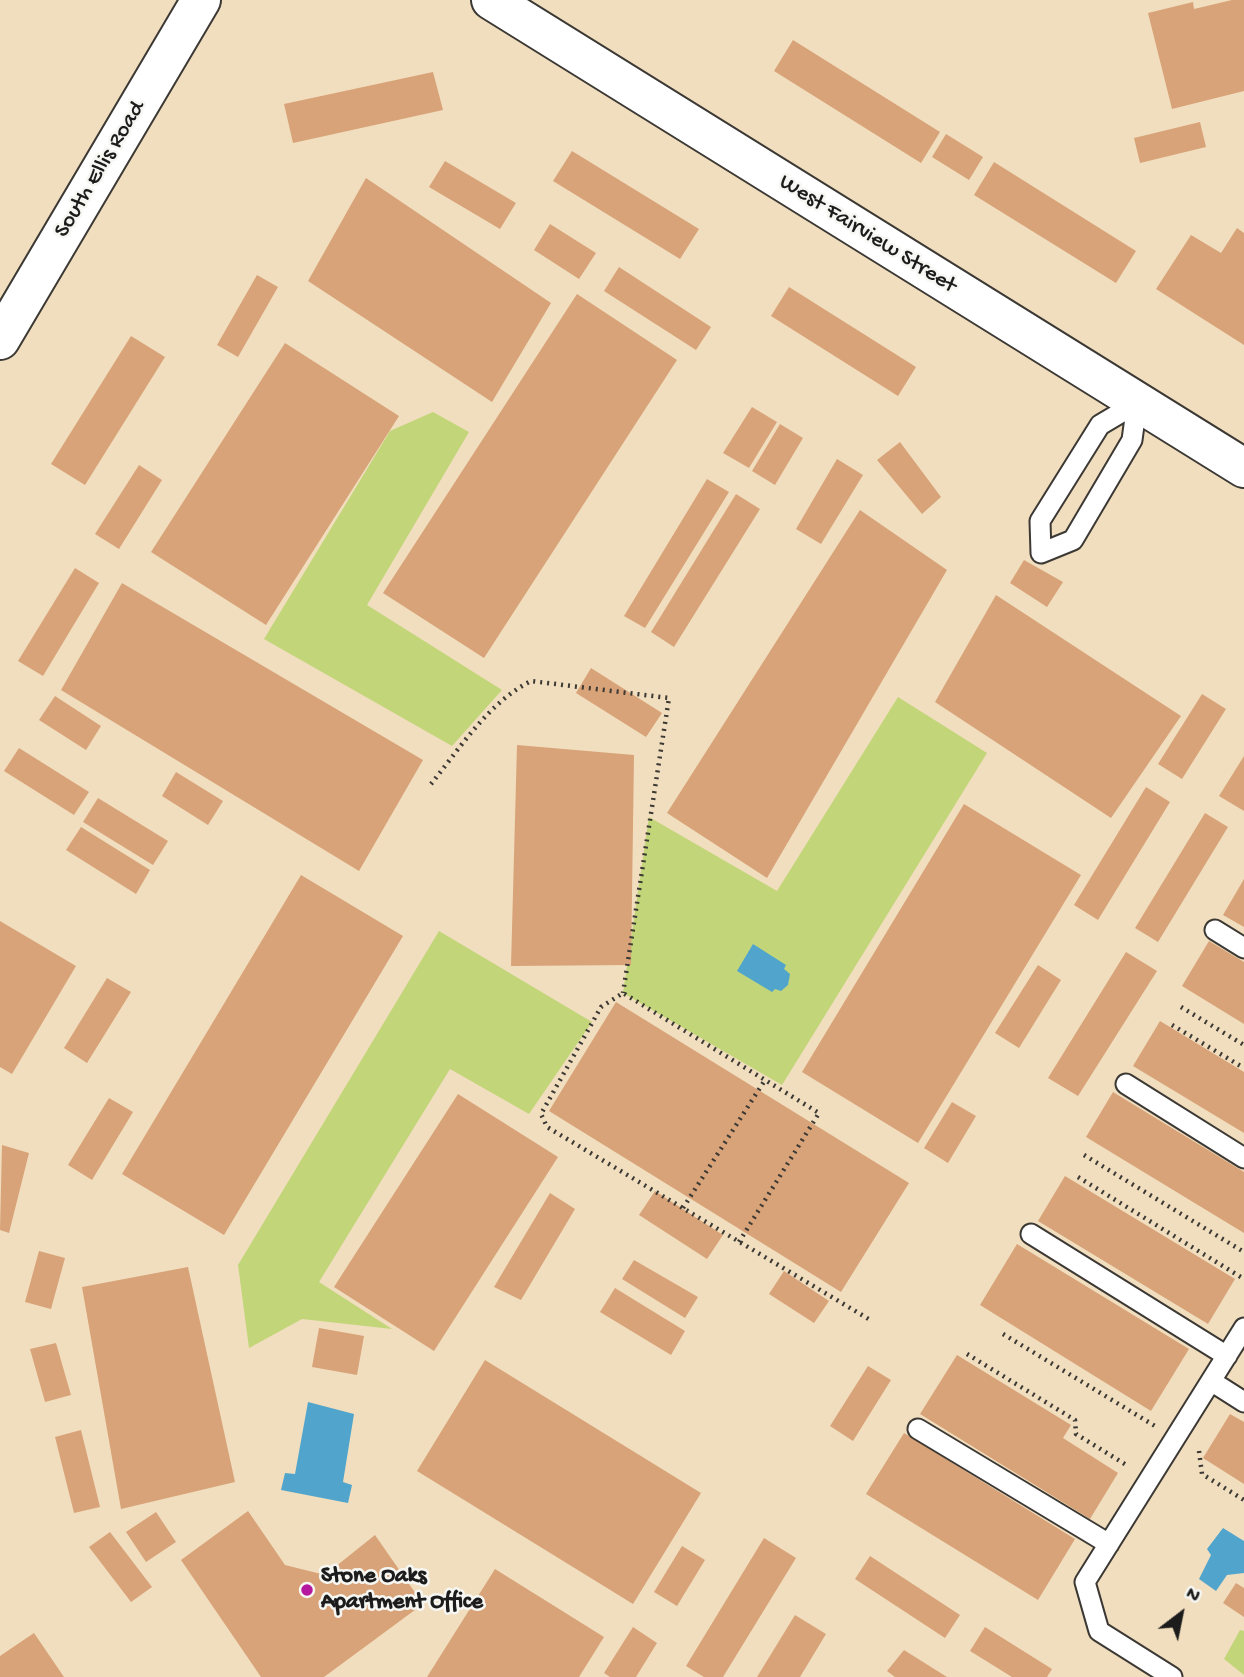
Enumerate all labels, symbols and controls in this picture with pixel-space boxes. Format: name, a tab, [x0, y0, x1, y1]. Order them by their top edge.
street label: South Ellis Road	[49, 97, 153, 243]
street label: West Fairview Street	[773, 169, 961, 301]
place label: Stone Oaks Apartment Office	[321, 1563, 483, 1617]
north arrow	[1146, 1579, 1216, 1649]
marker: Stone Oaks Apartment Office	[299, 1582, 315, 1598]
text: N	[1181, 1583, 1204, 1609]

